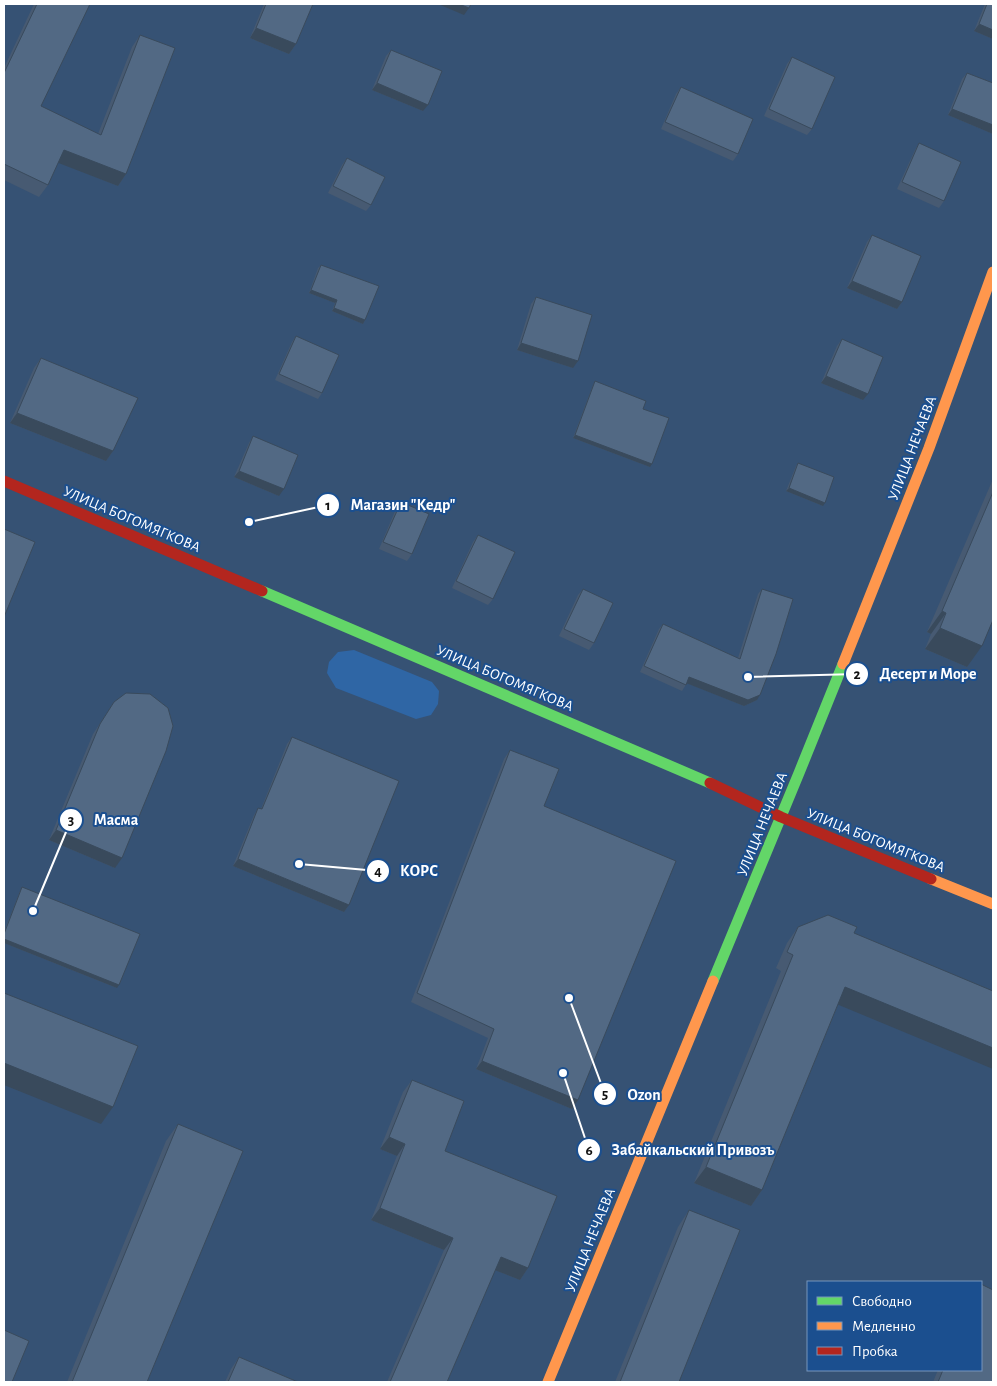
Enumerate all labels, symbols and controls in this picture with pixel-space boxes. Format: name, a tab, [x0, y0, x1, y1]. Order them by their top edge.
street label: УЛИЦА НЕЧАЕВА	[886, 394, 939, 502]
street label: УЛИЦА БОГОМЯГКОВА	[61, 484, 203, 555]
callout: Магазин "Кедр"	[316, 489, 466, 520]
text: Магазин "Кедр"	[350, 497, 456, 513]
text: 1	[325, 498, 331, 513]
street label: УЛИЦА БОГОМЯГКОВА	[434, 643, 576, 714]
callout: Десерт и Море	[844, 658, 986, 689]
text: Десерт и Море	[879, 666, 977, 682]
text: 2	[853, 667, 861, 682]
street label: УЛИЦА НЕЧАЕВА	[735, 770, 790, 878]
callout: Масма	[59, 804, 148, 835]
street label: УЛИЦА БОГОМЯГКОВА	[805, 806, 947, 875]
text: Масма	[94, 812, 139, 828]
text: 3	[68, 813, 74, 828]
callout: КОРС	[365, 855, 448, 886]
text: КОРС	[400, 863, 438, 879]
text: 4	[374, 864, 382, 879]
callout: Ozon	[592, 1079, 670, 1110]
text: 5	[602, 1087, 608, 1102]
text: Ozon	[627, 1087, 661, 1103]
callout: Забайкальский Привозъ	[577, 1134, 785, 1165]
text: Забайкальский Привозъ	[612, 1142, 774, 1158]
text: 6	[585, 1143, 593, 1158]
street label: УЛИЦА НЕЧАЕВА	[563, 1186, 618, 1294]
legend	[807, 1281, 982, 1371]
text: Свободно	[852, 1294, 912, 1309]
text: Медленно	[852, 1319, 916, 1334]
text: Пробка	[852, 1344, 898, 1359]

